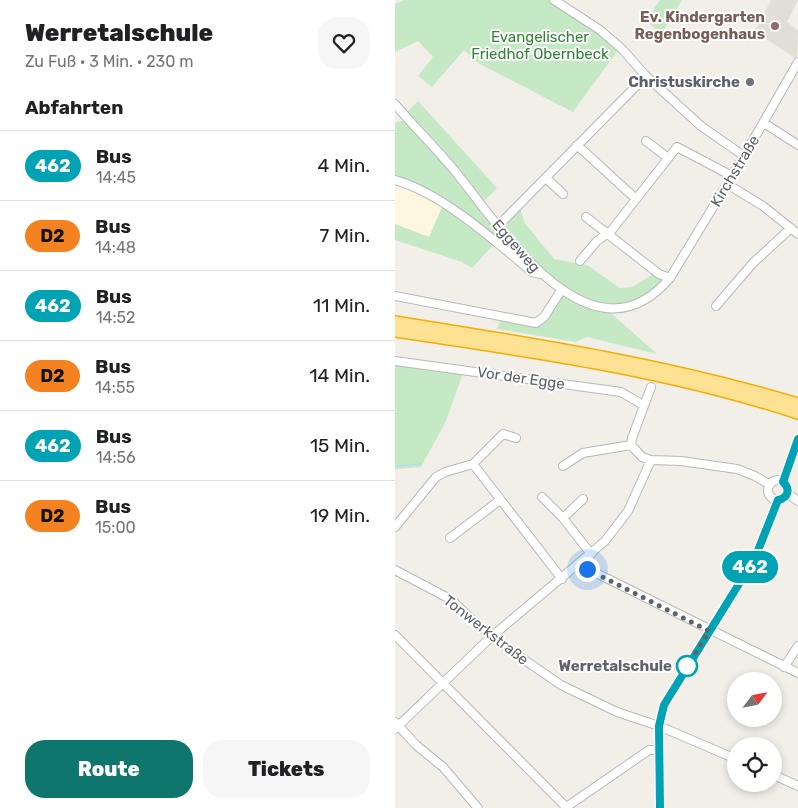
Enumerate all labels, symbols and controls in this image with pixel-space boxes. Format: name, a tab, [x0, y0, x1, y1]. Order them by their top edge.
place label: Ev. Kindergarten Regenbogenhaus	[635, 8, 765, 43]
button: heart	[318, 17, 370, 69]
text: Werretalschule	[25, 19, 213, 47]
marker: Ev. Kindergarten Regenbogenhaus	[769, 20, 781, 32]
park label: Evangelischer Friedhof Obernbeck	[471, 28, 609, 63]
text: Zu Fuß · 3 Min. · 230 m	[25, 52, 194, 71]
place label: Christuskirche	[628, 73, 740, 91]
marker: Christuskirche	[744, 76, 756, 88]
text: Abfahrten	[25, 96, 123, 119]
street label: Kirchstraße	[707, 132, 763, 210]
text: Bus	[96, 145, 132, 168]
text: 4 Min.	[318, 154, 370, 177]
text: 462	[35, 155, 71, 177]
text: 14:45	[96, 168, 136, 187]
text: Bus	[95, 215, 131, 238]
street label: Eggeweg	[488, 216, 544, 276]
text: 7 Min.	[320, 224, 370, 247]
text: D2	[40, 225, 65, 247]
text: 14:48	[95, 238, 136, 257]
text: Bus	[96, 285, 132, 308]
text: 11 Min.	[313, 294, 370, 317]
text: 462	[35, 295, 71, 317]
text: 14:52	[96, 308, 136, 327]
text: Bus	[95, 355, 131, 378]
street label: Vor der Egge	[476, 363, 566, 393]
text: 14 Min.	[309, 364, 370, 387]
text: D2	[40, 365, 65, 387]
text: 14:55	[95, 378, 135, 397]
text: Bus	[96, 425, 132, 448]
text: 15 Min.	[310, 434, 370, 457]
text: 462	[35, 435, 71, 457]
text: 14:56	[96, 448, 136, 467]
text: Bus	[95, 495, 131, 518]
text: 19 Min.	[310, 504, 370, 527]
text: D2	[40, 505, 65, 527]
text: 15:00	[95, 518, 136, 537]
line badge: 462	[721, 551, 779, 583]
text: 462	[732, 556, 768, 578]
your location	[575, 557, 600, 582]
street label: Tonwerkstraße	[440, 591, 532, 669]
marker: Werretalschule	[676, 655, 698, 677]
place label: Werretalschule	[559, 657, 672, 675]
north arrow	[727, 672, 783, 728]
map controls	[727, 672, 782, 792]
button: locate	[727, 737, 782, 792]
button: Route	[25, 740, 193, 798]
button: Tickets	[203, 740, 370, 798]

